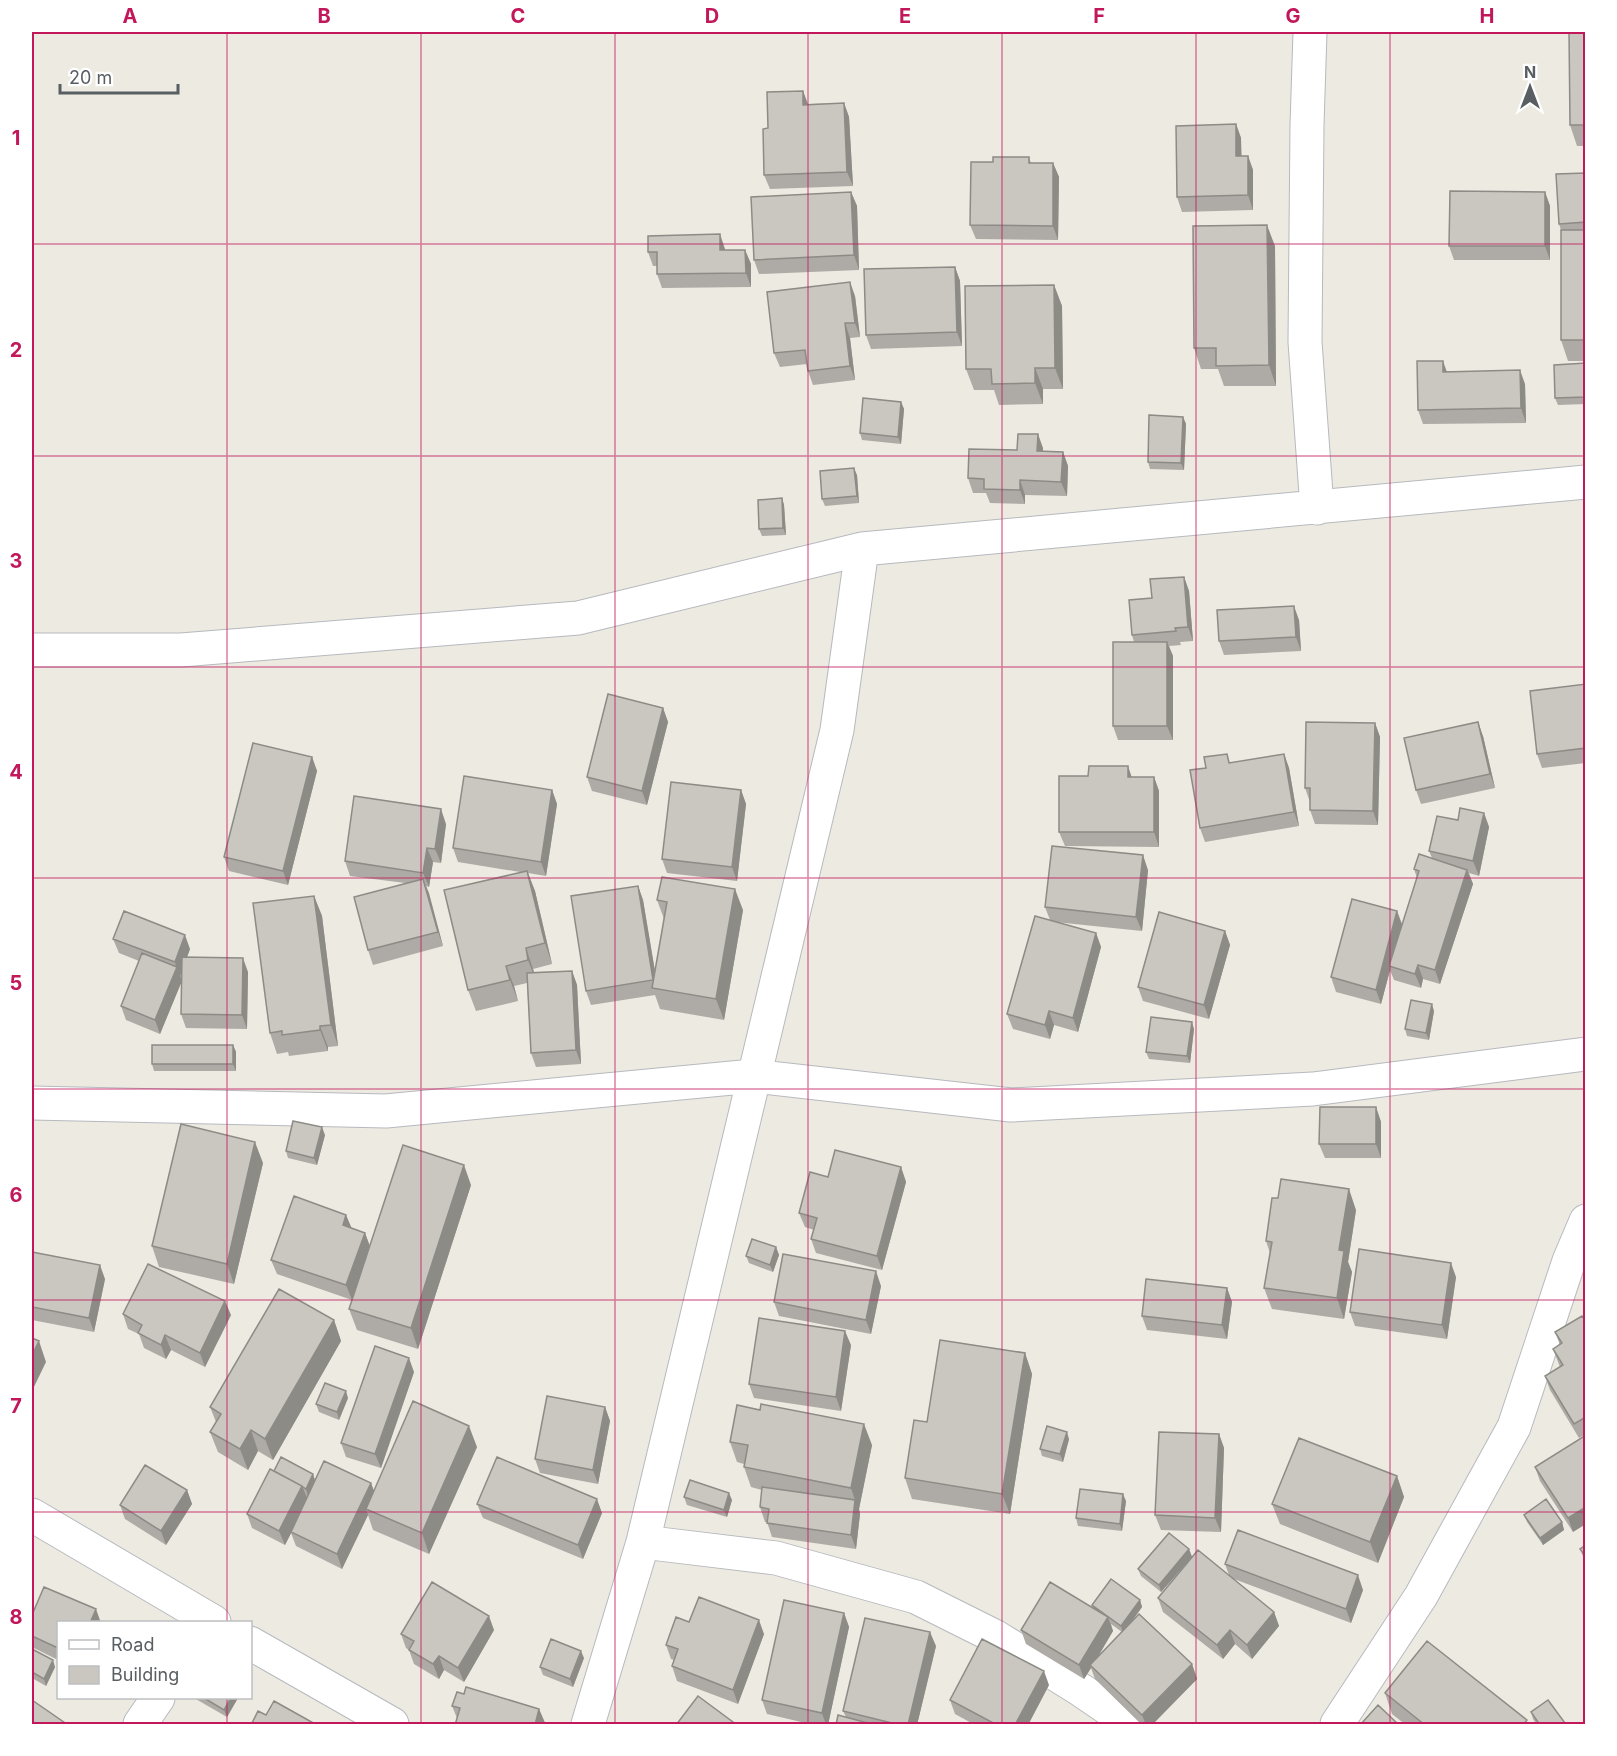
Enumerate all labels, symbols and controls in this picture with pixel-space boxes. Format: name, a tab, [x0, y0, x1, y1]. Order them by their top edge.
text: A	[123, 4, 138, 28]
text: B	[317, 4, 331, 28]
text: C	[511, 4, 525, 28]
text: D	[705, 4, 719, 28]
text: E	[899, 4, 911, 28]
text: F	[1093, 4, 1105, 28]
text: G	[1285, 4, 1301, 28]
text: H	[1480, 4, 1494, 28]
scale bar	[60, 57, 178, 95]
north arrow	[1500, 57, 1560, 117]
text: N	[1524, 62, 1536, 82]
text: 20 m	[69, 67, 112, 88]
text: 1	[12, 126, 20, 150]
text: 2	[10, 338, 22, 362]
text: 3	[10, 549, 22, 573]
text: 4	[9, 760, 23, 784]
text: 5	[10, 971, 22, 995]
text: 6	[10, 1183, 23, 1207]
text: 7	[10, 1394, 22, 1418]
text: 8	[9, 1605, 23, 1629]
legend	[57, 1621, 252, 1699]
text: Road	[111, 1634, 154, 1655]
text: Building	[111, 1664, 179, 1685]

